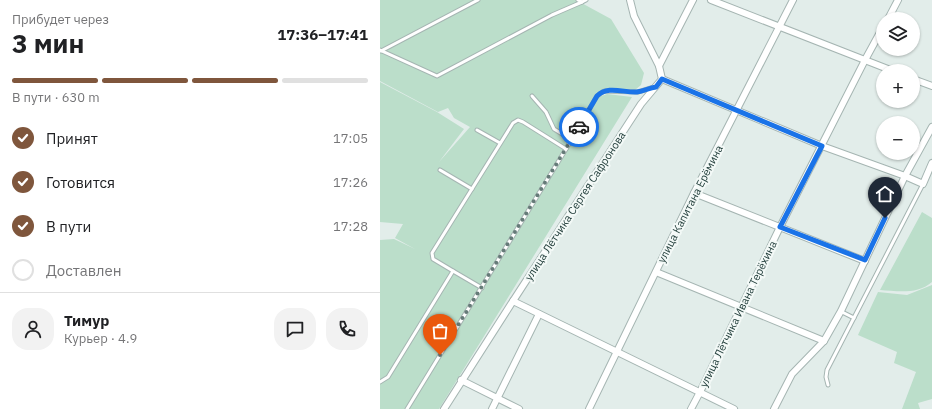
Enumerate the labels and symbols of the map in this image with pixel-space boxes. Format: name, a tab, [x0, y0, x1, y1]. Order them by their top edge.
courier	[559, 107, 599, 147]
street label: улица Лётчика Сергея Сафронова	[521, 129, 629, 283]
street label: улица Капитана Ерёмина	[654, 143, 726, 265]
pin	[868, 177, 902, 218]
street label: улица Лётчика Ивана Терёхина	[696, 238, 780, 390]
pin	[423, 314, 457, 355]

